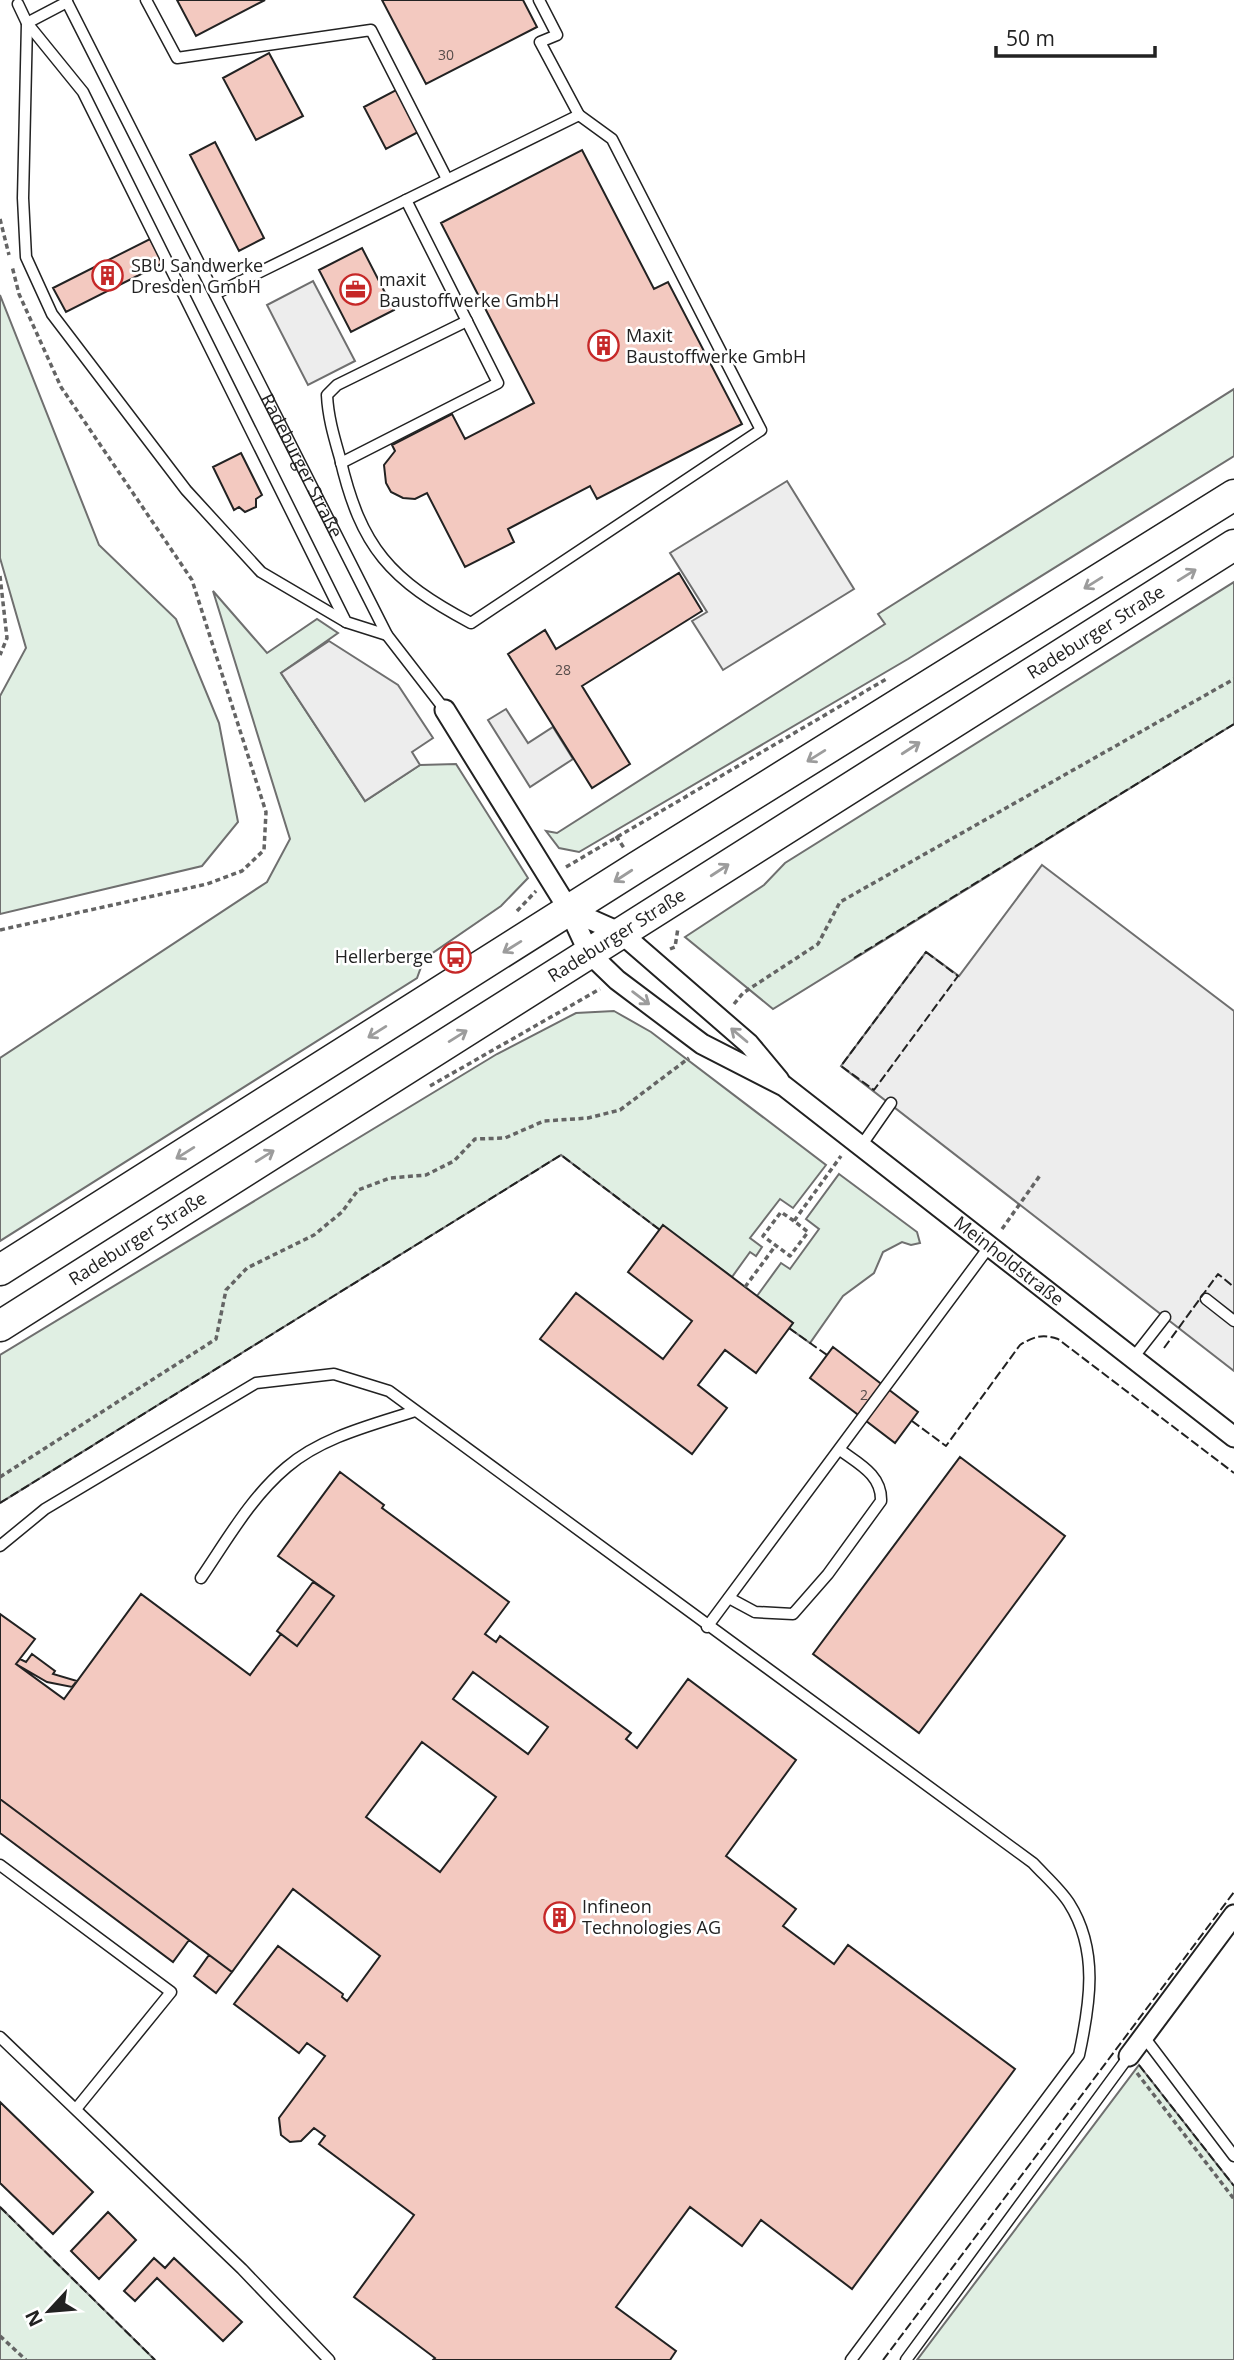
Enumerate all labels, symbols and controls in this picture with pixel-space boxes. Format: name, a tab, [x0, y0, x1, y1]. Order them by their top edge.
scale bar	[996, 14, 1155, 58]
text: 50 m	[1006, 24, 1055, 52]
house number: 30	[438, 45, 454, 64]
place label: SBU Sandwerke Dresden GmbH	[131, 253, 263, 298]
building icon: SBU Sandwerke Dresden GmbH	[91, 259, 125, 293]
place label: maxit Baustoffwerke GmbH	[379, 267, 559, 312]
office icon: maxit Baustoffwerke GmbH	[339, 273, 373, 307]
place label: Maxit Baustoffwerke GmbH	[626, 323, 806, 368]
building icon: Maxit Baustoffwerke GmbH	[586, 329, 620, 363]
street label: Radeburger Straße	[256, 389, 349, 542]
one-way arrow	[1176, 567, 1196, 581]
one-way arrow	[1084, 575, 1103, 590]
street label: Radeburger Straße	[1022, 579, 1169, 684]
house number: 28	[555, 660, 571, 679]
one-way arrow	[901, 741, 921, 755]
one-way arrow	[806, 749, 826, 763]
one-way arrow	[709, 863, 729, 877]
one-way arrow	[613, 869, 633, 883]
street label: Radeburger Straße	[543, 882, 690, 987]
bus stop icon: Hellerberge	[439, 940, 473, 974]
one-way arrow	[502, 941, 522, 955]
place label: Hellerberge	[335, 944, 433, 968]
one-way arrow	[631, 991, 650, 1005]
one-way arrow	[368, 1025, 388, 1039]
one-way arrow	[730, 1027, 748, 1043]
one-way arrow	[447, 1028, 467, 1042]
one-way arrow	[176, 1146, 195, 1161]
one-way arrow	[254, 1149, 274, 1163]
street label: Radeburger Straße	[64, 1185, 211, 1291]
street label: Meinholdstraße	[949, 1210, 1069, 1311]
house number: 2	[860, 1385, 868, 1404]
place label: Infineon Technologies AG	[582, 1894, 721, 1939]
building icon: Infineon Technologies AG	[542, 1900, 576, 1934]
north arrow	[14, 2276, 84, 2346]
text: N	[19, 2306, 49, 2331]

